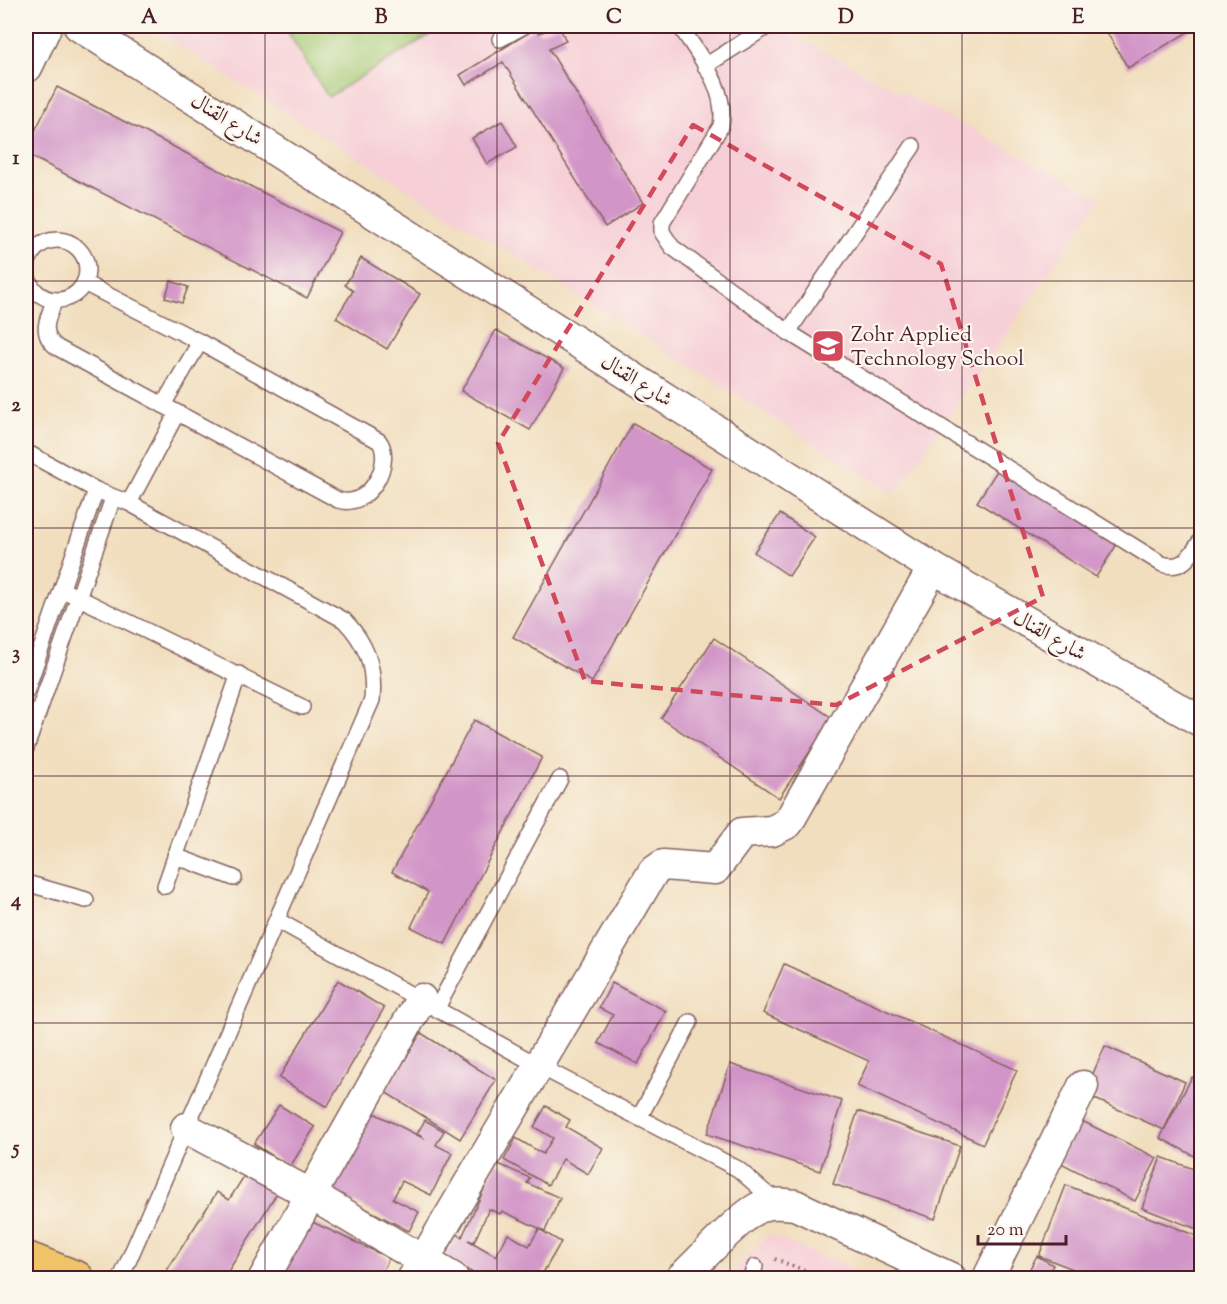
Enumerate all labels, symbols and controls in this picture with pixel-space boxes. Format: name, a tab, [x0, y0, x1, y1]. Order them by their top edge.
text: A	[141, 4, 158, 33]
text: B	[375, 4, 388, 33]
text: C	[606, 4, 622, 33]
text: D	[838, 4, 854, 33]
text: E	[1072, 4, 1085, 33]
street label: شارع القنال	[184, 87, 268, 155]
text: 1	[13, 145, 20, 174]
place label: Zohr Applied Technology School	[851, 321, 1024, 375]
school or university icon: Zohr Applied Technology School	[810, 328, 846, 364]
street label: شارع القنال	[594, 348, 678, 416]
text: 2	[11, 392, 21, 421]
street label: شارع القنال	[1006, 604, 1091, 671]
text: 3	[12, 640, 20, 669]
text: 4	[10, 887, 21, 916]
text: 5	[11, 1135, 20, 1164]
scale bar	[978, 1208, 1066, 1246]
text: 20 m	[987, 1218, 1024, 1244]

